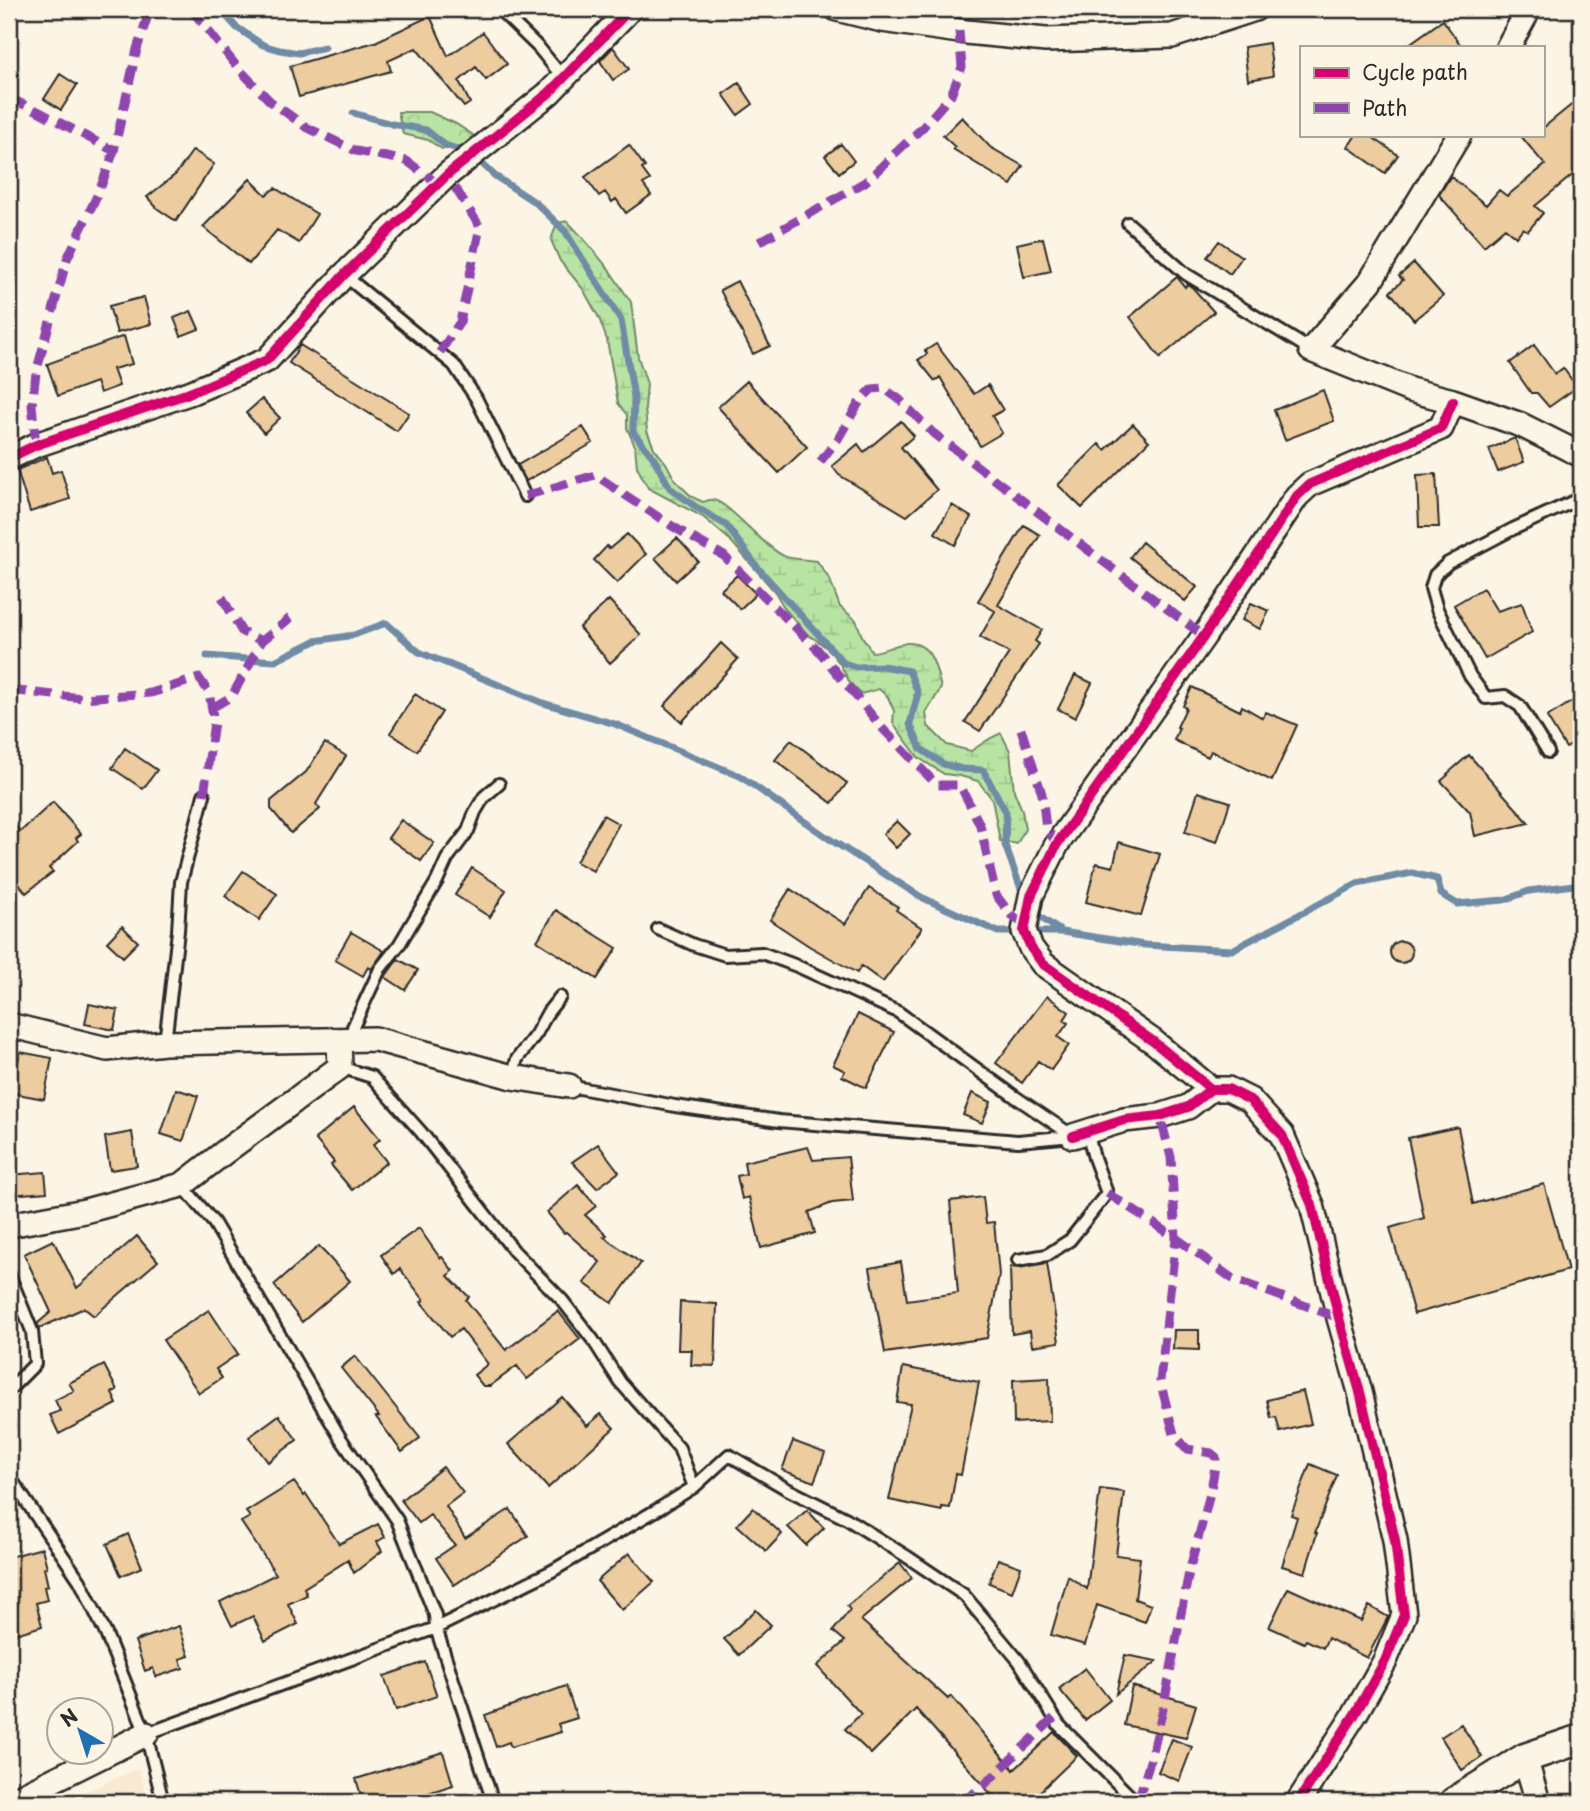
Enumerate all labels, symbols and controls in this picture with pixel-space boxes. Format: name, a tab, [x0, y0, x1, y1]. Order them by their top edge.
legend	[1300, 46, 1544, 136]
text: Cycle path	[1362, 55, 1468, 87]
text: Path	[1362, 91, 1407, 123]
north arrow	[46, 1696, 116, 1766]
text: N	[54, 1701, 83, 1733]

